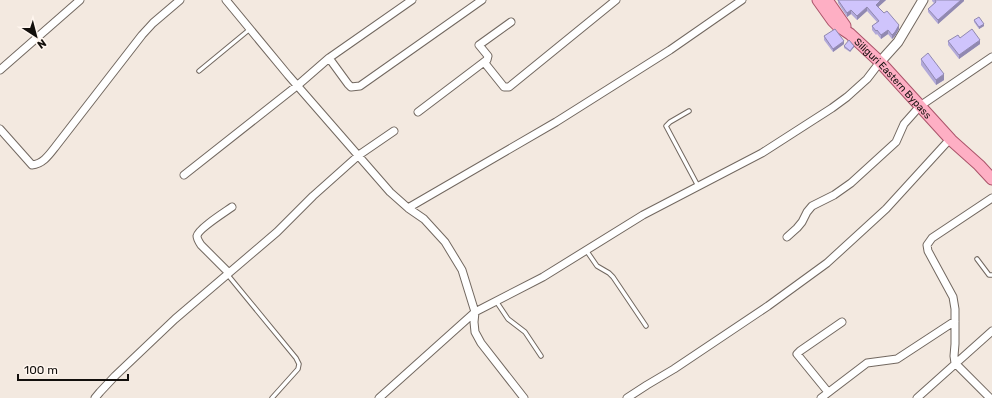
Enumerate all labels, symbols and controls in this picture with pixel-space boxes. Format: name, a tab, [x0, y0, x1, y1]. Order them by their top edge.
north arrow	[16, 16, 56, 56]
text: N	[34, 36, 49, 51]
street label: Siliguri Eastern Bypass	[851, 36, 934, 121]
scale bar	[18, 356, 128, 382]
text: 100 m	[24, 363, 58, 377]

